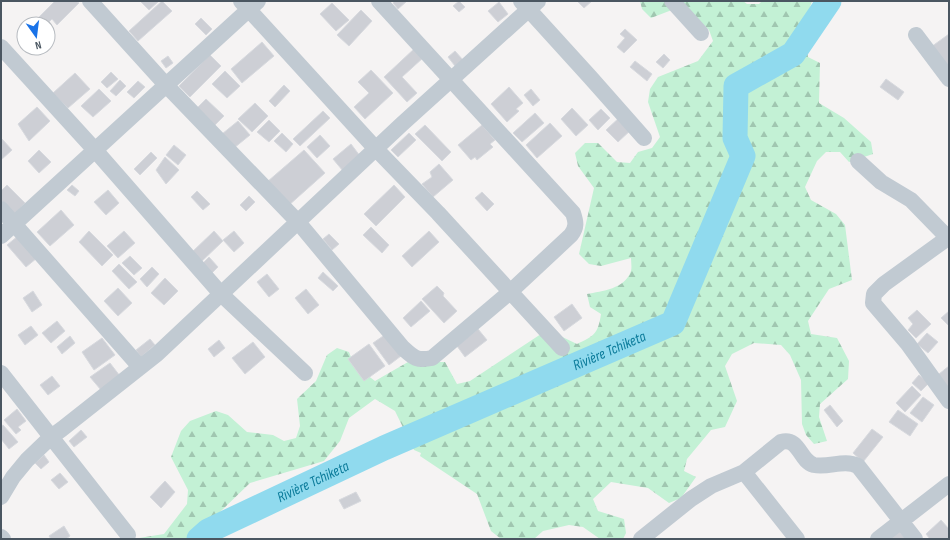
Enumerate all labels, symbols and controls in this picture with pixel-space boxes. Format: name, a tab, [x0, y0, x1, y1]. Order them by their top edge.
north arrow	[16, 16, 56, 56]
text: N	[34, 38, 43, 52]
water label: Rivière Tchiketa	[570, 326, 649, 375]
water label: Rivière Tchiketa	[274, 456, 352, 507]

